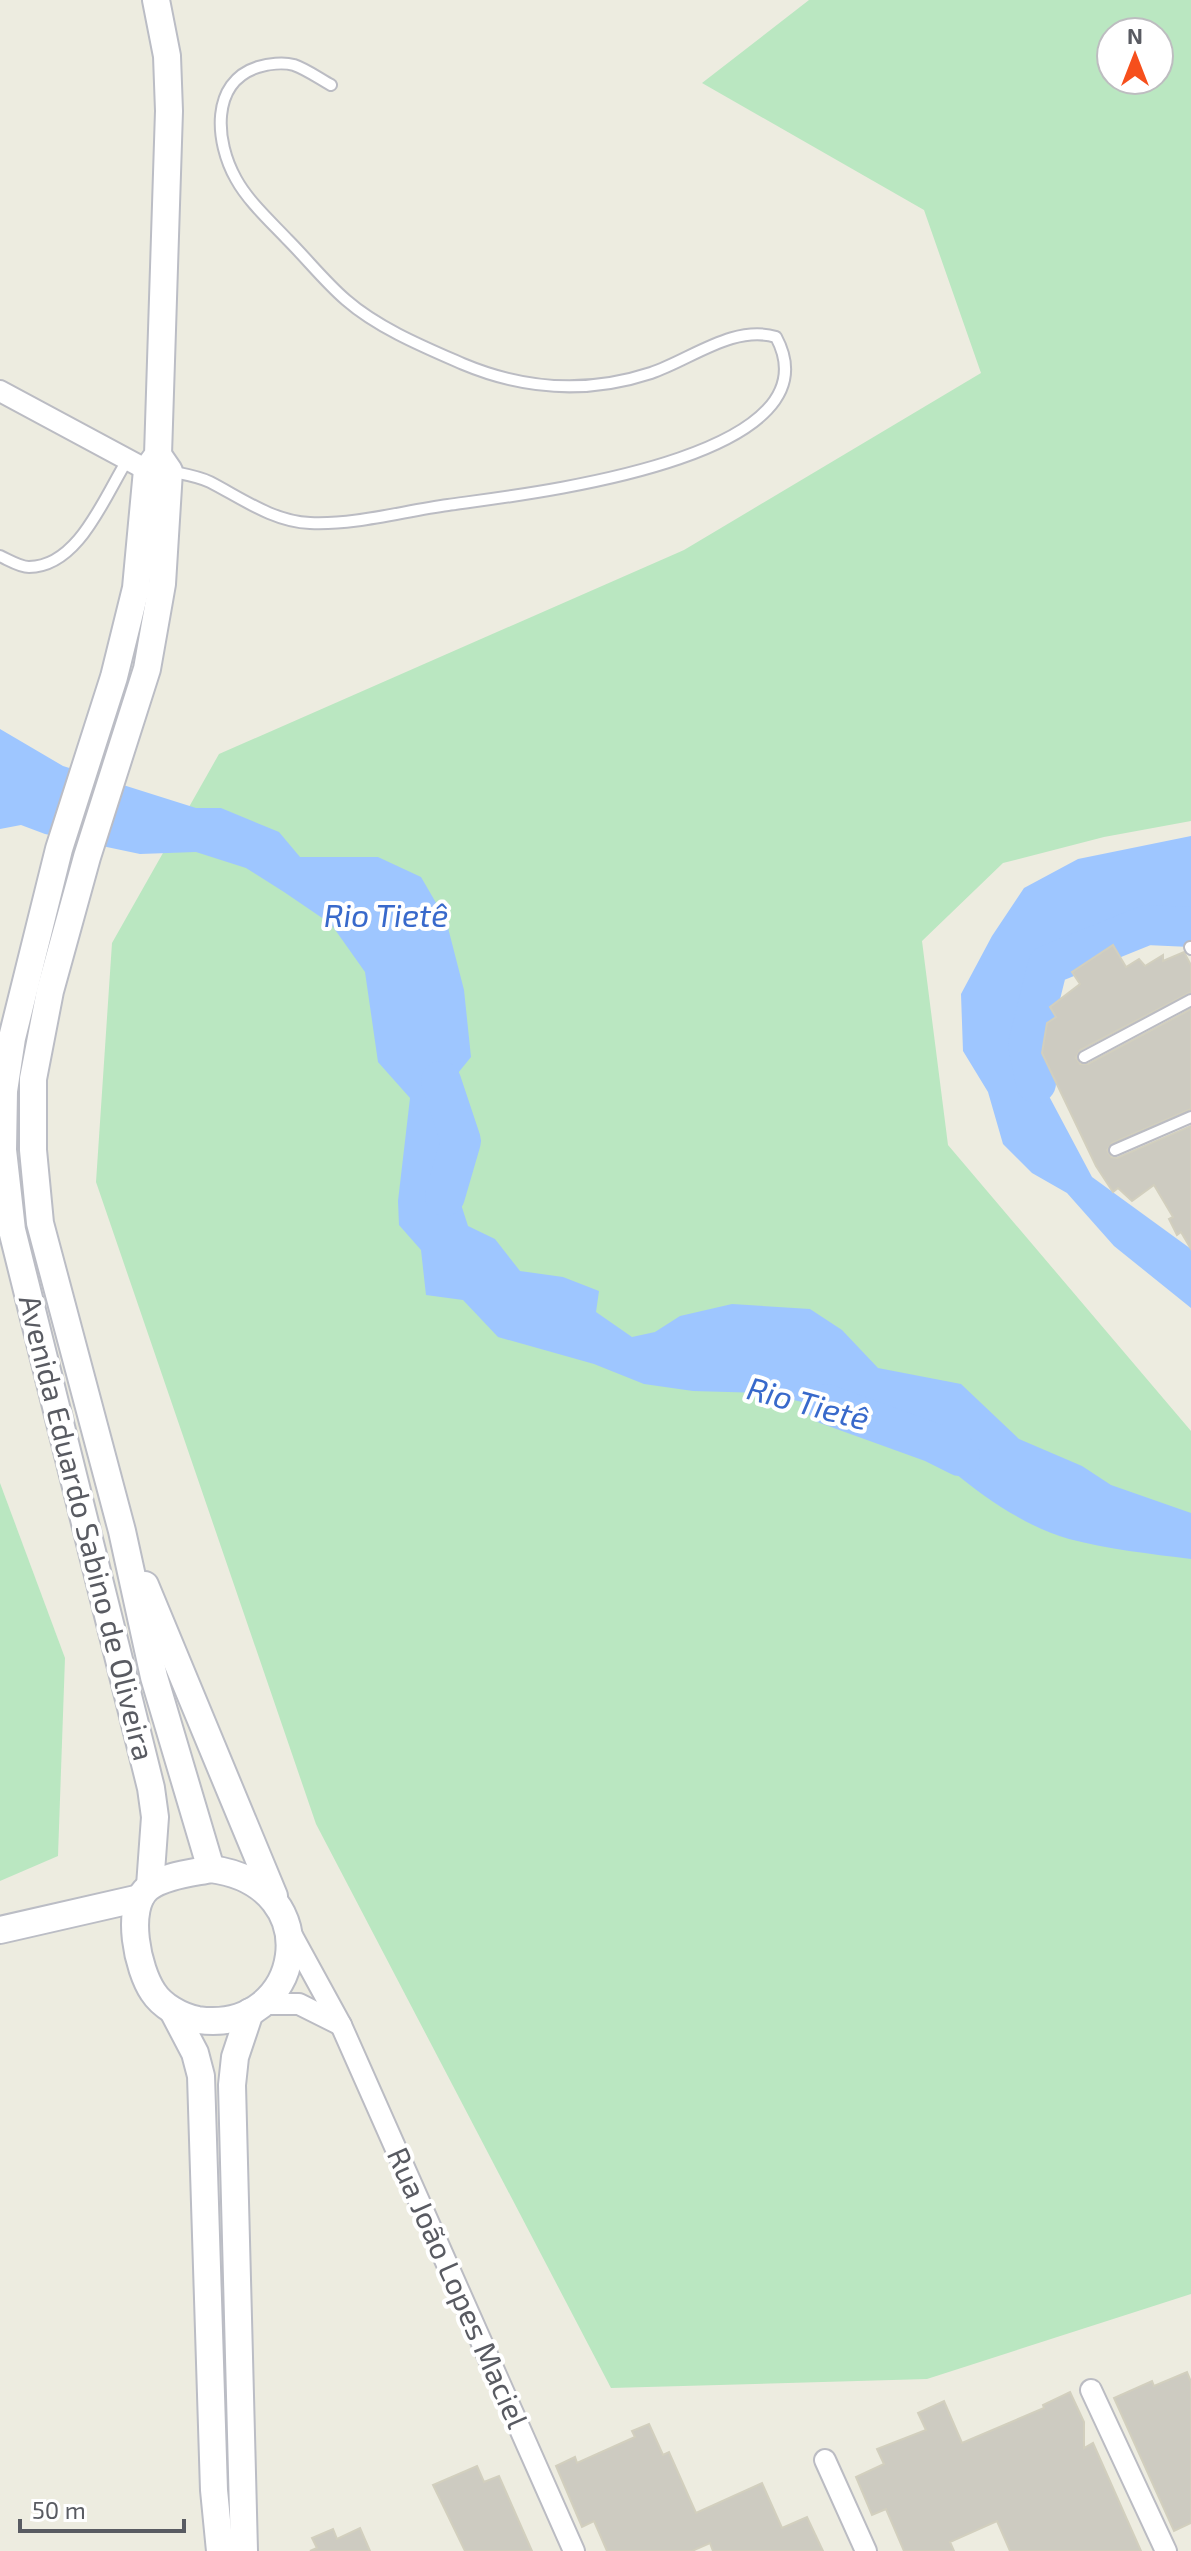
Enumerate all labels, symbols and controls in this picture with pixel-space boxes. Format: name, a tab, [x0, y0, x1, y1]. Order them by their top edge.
north arrow	[1095, 16, 1175, 96]
text: N	[1127, 22, 1143, 48]
water label: Rio Tietê	[324, 895, 448, 933]
street label: Avenida Eduardo Sabino de Oliveira	[13, 1291, 163, 1764]
water label: Rio Tietê	[743, 1368, 874, 1437]
street label: Rua João Lopes Maciel	[381, 2141, 537, 2433]
scale bar	[20, 2483, 184, 2533]
text: 50 m	[32, 2495, 86, 2524]

